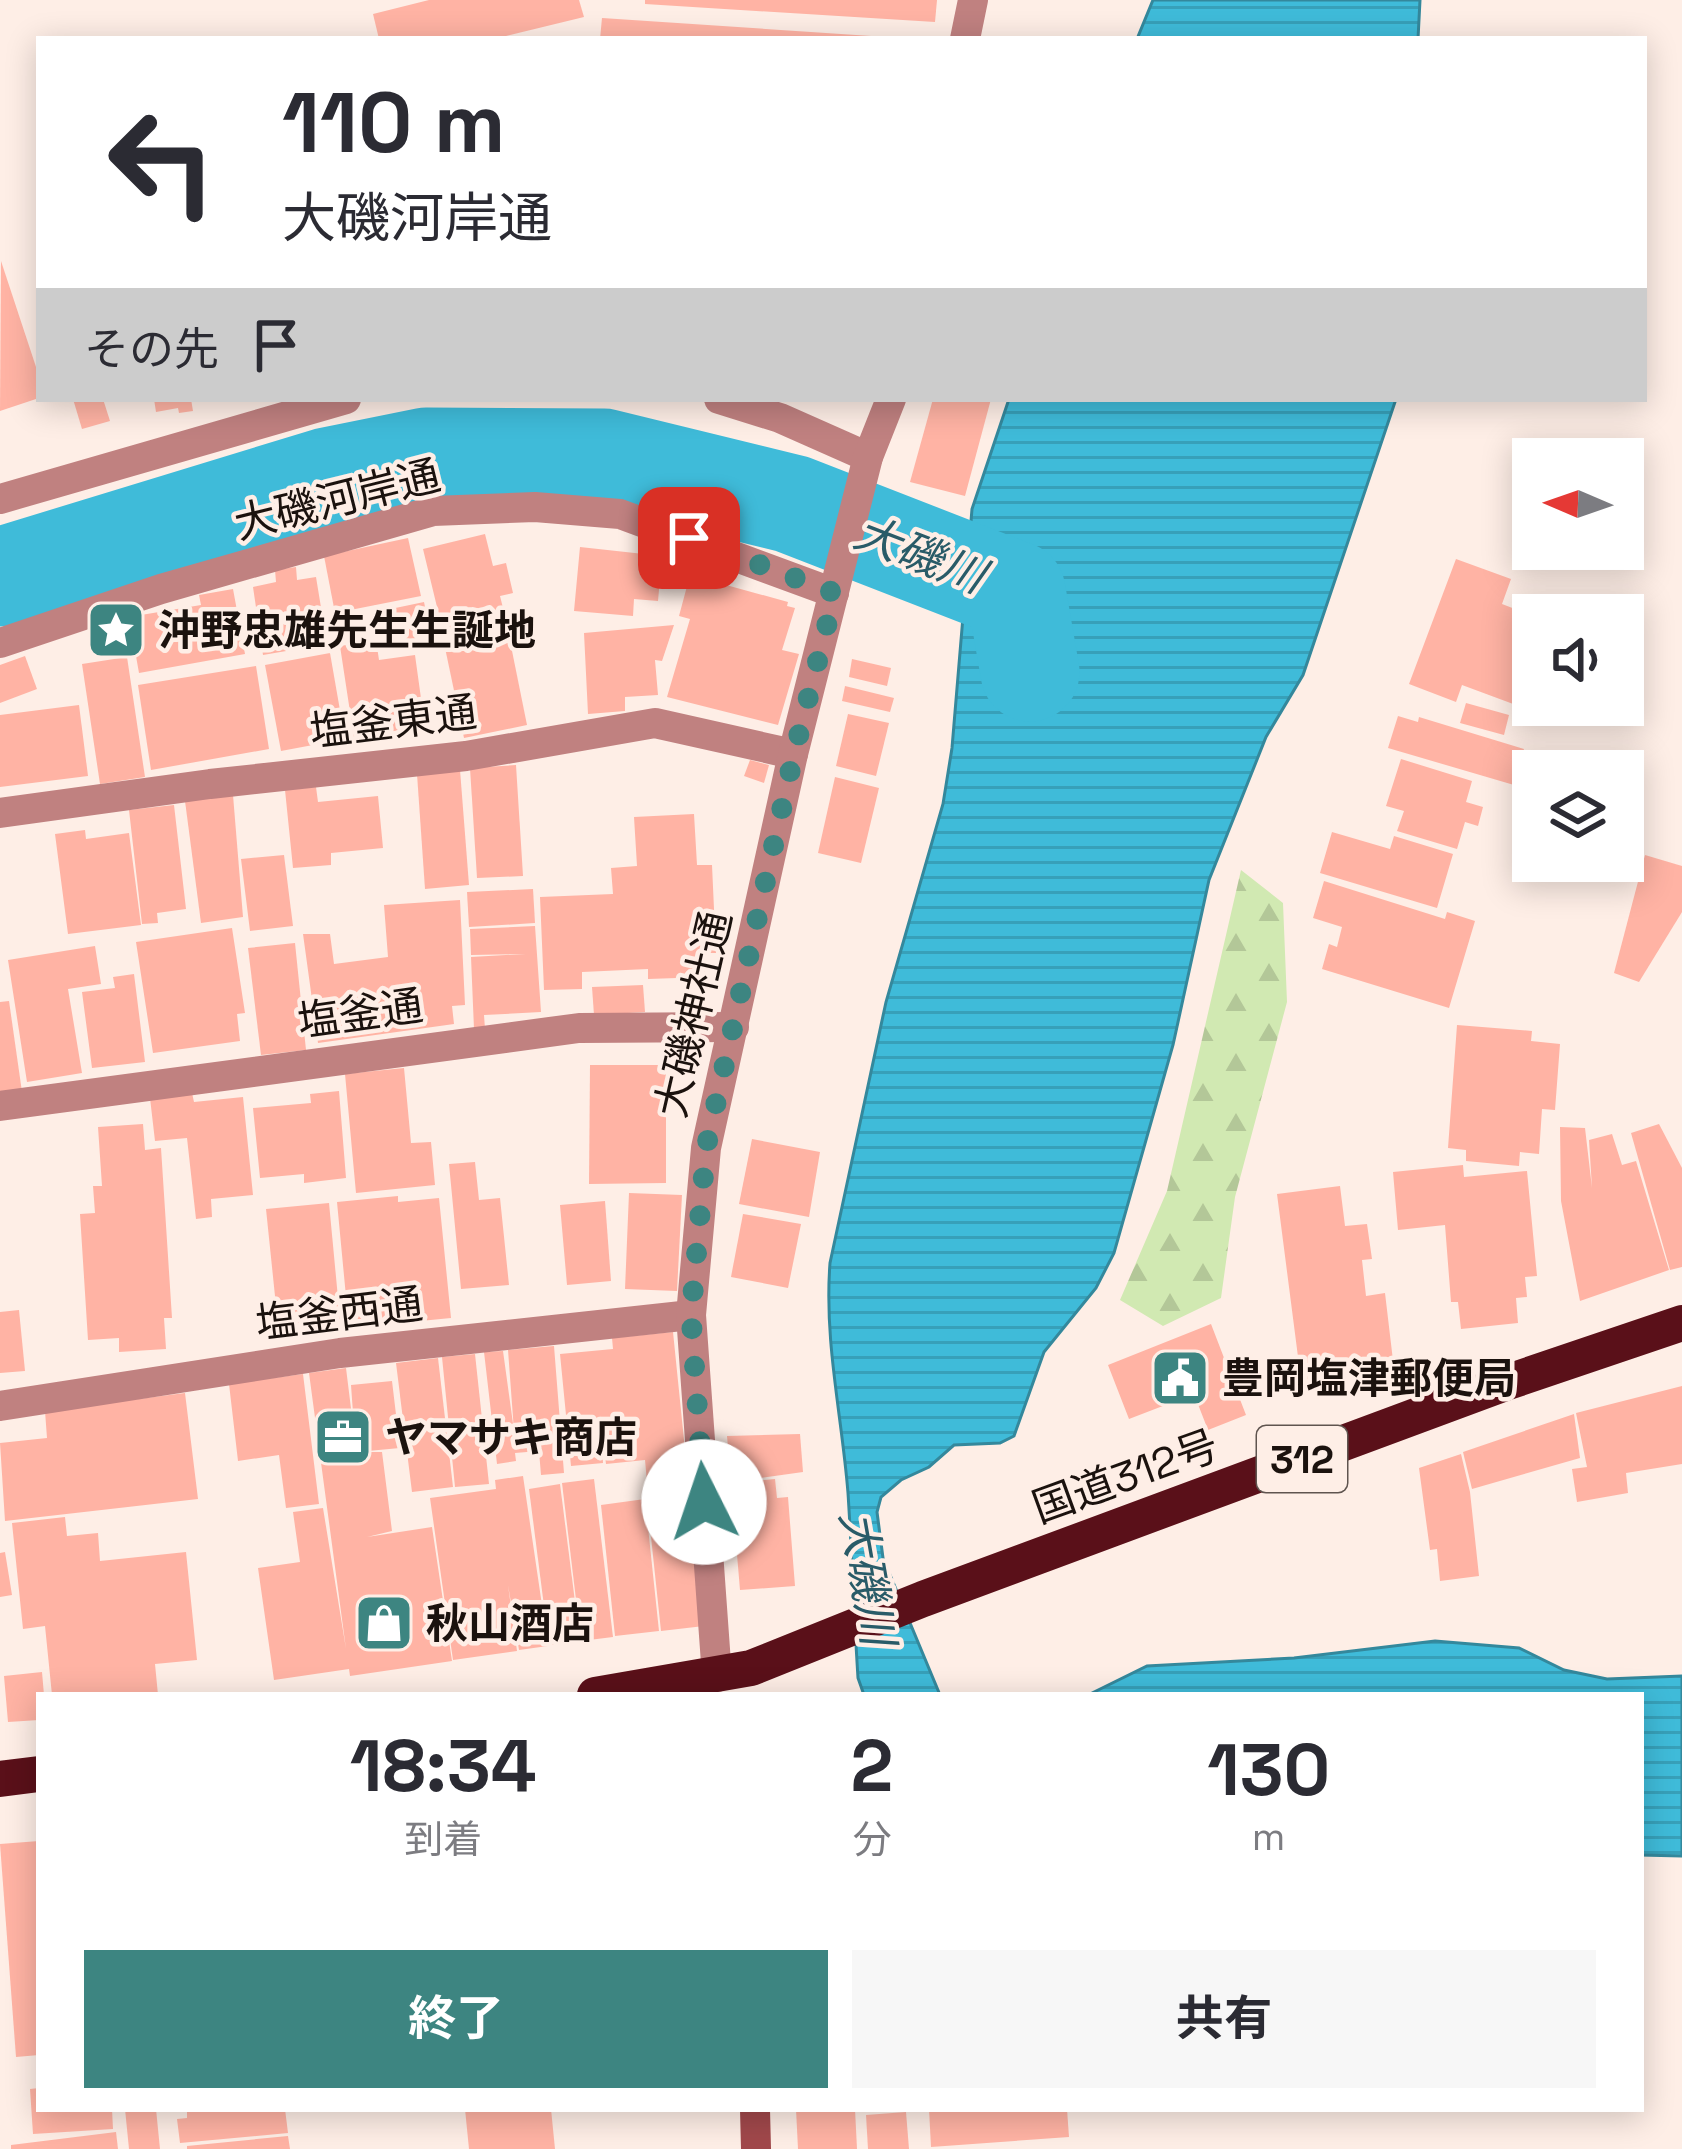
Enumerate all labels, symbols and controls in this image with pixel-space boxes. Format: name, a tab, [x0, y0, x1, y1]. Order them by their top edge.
text: 110 m	[282, 69, 505, 177]
icon: left	[84, 84, 240, 240]
text: 大磯河岸通	[282, 184, 552, 253]
icon: arrive	[243, 312, 309, 378]
text: その先	[84, 321, 219, 378]
north arrow	[1512, 438, 1644, 570]
map controls	[1512, 438, 1644, 882]
street label: 大磯河岸通	[229, 448, 445, 551]
pin	[638, 487, 740, 589]
water label: 大磯川	[847, 504, 997, 607]
icon: arrive	[656, 505, 722, 571]
button: sound	[1512, 594, 1644, 726]
place icon: 沖野忠雄先生生誕地	[85, 599, 147, 661]
place label: 沖野忠雄先生生誕地	[158, 604, 536, 657]
street label: 塩釜東通	[306, 685, 480, 758]
button: layers	[1512, 750, 1644, 882]
street label: 大磯神社通	[644, 906, 743, 1122]
street label: 塩釜通	[294, 978, 426, 1049]
street label: 塩釜西通	[252, 1277, 426, 1350]
public building icon: 豊岡塩津郵便局	[1149, 1347, 1211, 1409]
place label: 豊岡塩津郵便局	[1222, 1352, 1516, 1405]
office icon: ヤマサキ商店	[312, 1406, 374, 1468]
place label: ヤマサキ商店	[385, 1411, 637, 1464]
street label: 国道312号	[1025, 1418, 1225, 1534]
road number: 312	[1257, 1426, 1347, 1492]
position arrow	[641, 1439, 767, 1565]
water label: 大磯川	[828, 1507, 908, 1653]
shop icon: 秋山酒店	[353, 1592, 415, 1654]
place label: 秋山酒店	[426, 1597, 594, 1650]
text: 18:34	[350, 1720, 537, 1812]
text: 2	[851, 1720, 893, 1812]
text: 130	[1207, 1724, 1330, 1816]
text: m	[1252, 1812, 1285, 1861]
text: 到着	[404, 1815, 482, 1864]
text: 分	[852, 1815, 891, 1864]
button: 終了	[84, 1950, 828, 2088]
button: 共有	[852, 1950, 1596, 2088]

